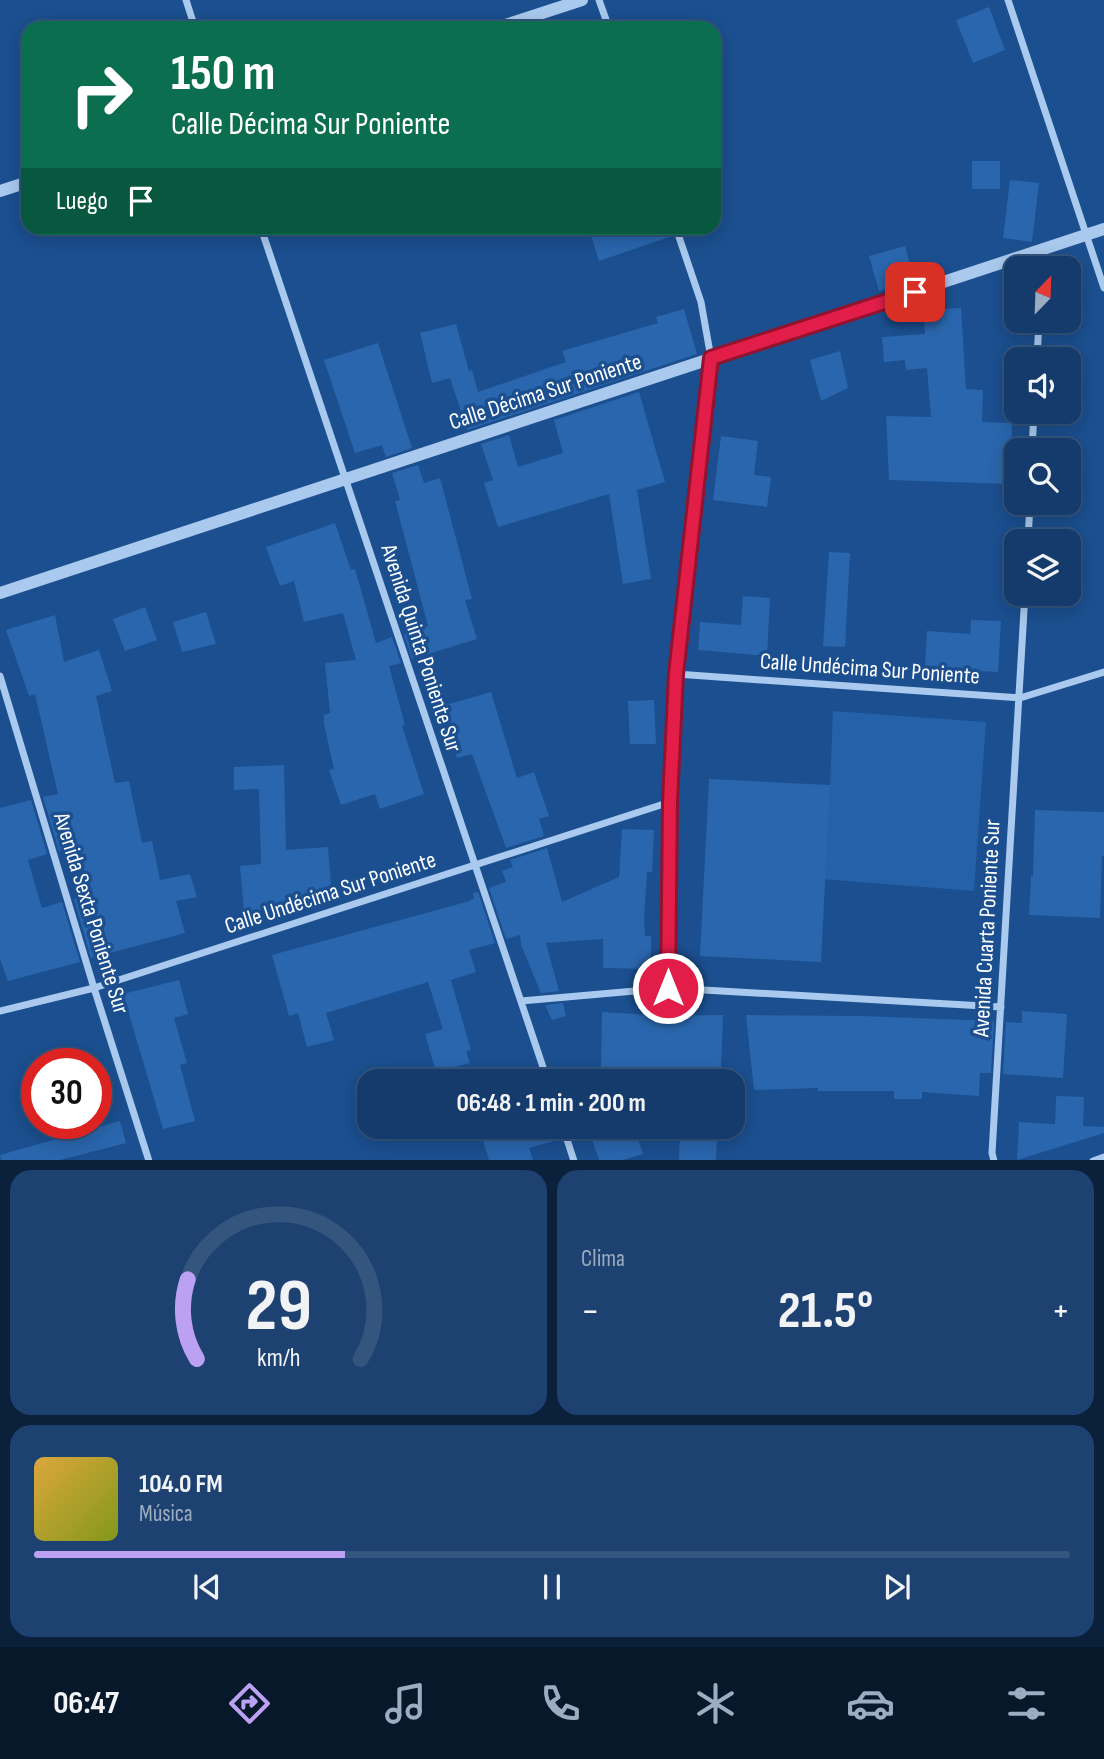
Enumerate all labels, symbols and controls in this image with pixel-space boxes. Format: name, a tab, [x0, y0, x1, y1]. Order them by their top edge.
text: 150 m	[171, 45, 275, 104]
icon: right	[56, 49, 147, 140]
text: Calle Décima Sur Poniente	[171, 105, 450, 144]
icon: arrive	[122, 182, 160, 220]
text: Luego	[56, 186, 108, 217]
north arrow	[1004, 256, 1082, 332]
map controls	[1004, 256, 1081, 606]
pin	[885, 262, 945, 322]
icon: arrive	[896, 273, 934, 311]
button: sound	[1004, 347, 1081, 424]
street label: Calle Décima Sur Poniente	[445, 348, 645, 436]
button: search	[1004, 438, 1081, 515]
button: layers	[1004, 529, 1081, 606]
street label: Avenida Quinta Poniente Sur	[374, 540, 468, 756]
street label: Calle Undécima Sur Poniente	[759, 647, 981, 691]
street label: Avenida Sexta Poniente Sur	[47, 808, 135, 1018]
street label: Avenida Cuarta Poniente Sur	[967, 818, 1007, 1039]
street label: Calle Undécima Sur Poniente	[221, 846, 439, 940]
position arrow	[631, 951, 705, 1025]
speed limit sign: 30	[21, 1048, 112, 1139]
text: 06:48 · 1 min · 200 m	[456, 1088, 646, 1119]
text: Clima	[581, 1245, 625, 1273]
text: 29	[245, 1263, 312, 1351]
text: 21.5°	[778, 1280, 873, 1343]
text: −	[581, 1289, 600, 1334]
text: +	[1051, 1289, 1070, 1334]
text: km/h	[257, 1342, 300, 1373]
text: 104.0 FM	[139, 1469, 223, 1500]
text: Música	[139, 1500, 193, 1528]
icon: previous	[188, 1568, 226, 1606]
icon: pause	[533, 1568, 571, 1606]
icon: next	[878, 1568, 916, 1606]
icon: directions	[225, 1679, 274, 1728]
icon: music	[381, 1679, 430, 1728]
icon: phone	[536, 1679, 585, 1728]
icon: climate	[691, 1679, 740, 1728]
icon: car	[846, 1679, 895, 1728]
icon: filters	[1002, 1679, 1051, 1728]
text: 06:47	[53, 1684, 119, 1723]

